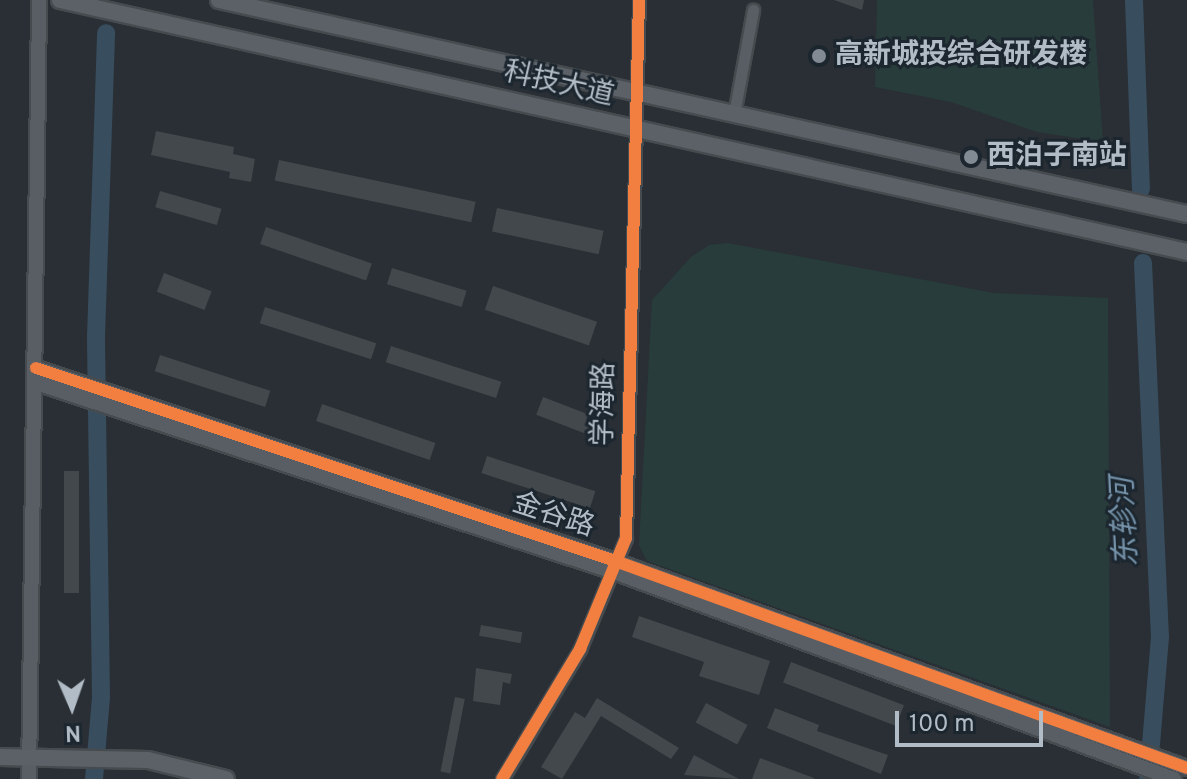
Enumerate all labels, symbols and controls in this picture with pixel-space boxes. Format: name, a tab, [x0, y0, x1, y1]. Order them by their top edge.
place label: 高新城投综合研发楼	[835, 39, 1087, 73]
marker: 高新城投综合研发楼	[810, 47, 828, 65]
street label: 科技大道	[501, 56, 617, 114]
place label: 西泊子南站	[987, 140, 1127, 174]
marker: 西泊子南站	[962, 148, 980, 166]
street label: 学海路	[587, 362, 623, 446]
water label: 东轸河	[1107, 476, 1147, 568]
street label: 金谷路	[508, 487, 598, 545]
north arrow	[32, 667, 112, 747]
scale bar	[899, 695, 1047, 745]
text: 100 m	[909, 710, 975, 740]
text: N	[64, 718, 81, 745]

